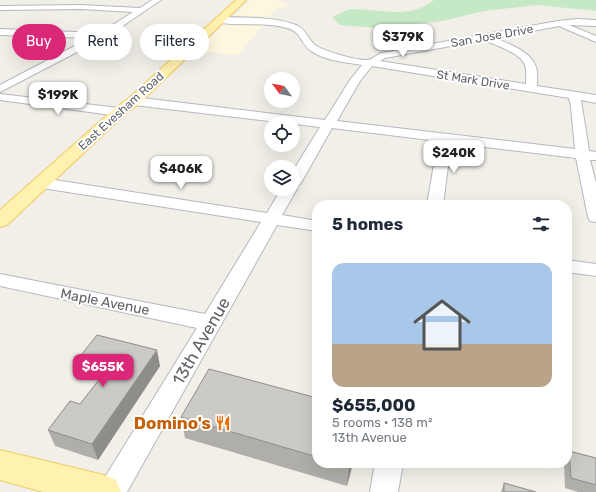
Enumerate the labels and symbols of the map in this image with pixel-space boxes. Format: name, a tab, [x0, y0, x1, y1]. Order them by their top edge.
street label: San Jose Drive	[450, 22, 535, 50]
pin: $379K	[375, 24, 431, 58]
street label: St Mark Drive	[436, 67, 511, 93]
street label: East Evesham Road	[75, 69, 167, 153]
north arrow	[264, 72, 300, 108]
pin: $199K	[30, 82, 86, 116]
pin: $240K	[426, 140, 482, 174]
pin: $406K	[153, 156, 209, 190]
street label: Maple Avenue	[59, 285, 151, 319]
street label: 13th Avenue	[168, 294, 234, 388]
pin: $655K	[75, 354, 131, 388]
place label: Domino's	[134, 413, 211, 433]
restaurant icon: Domino's	[214, 414, 232, 432]

